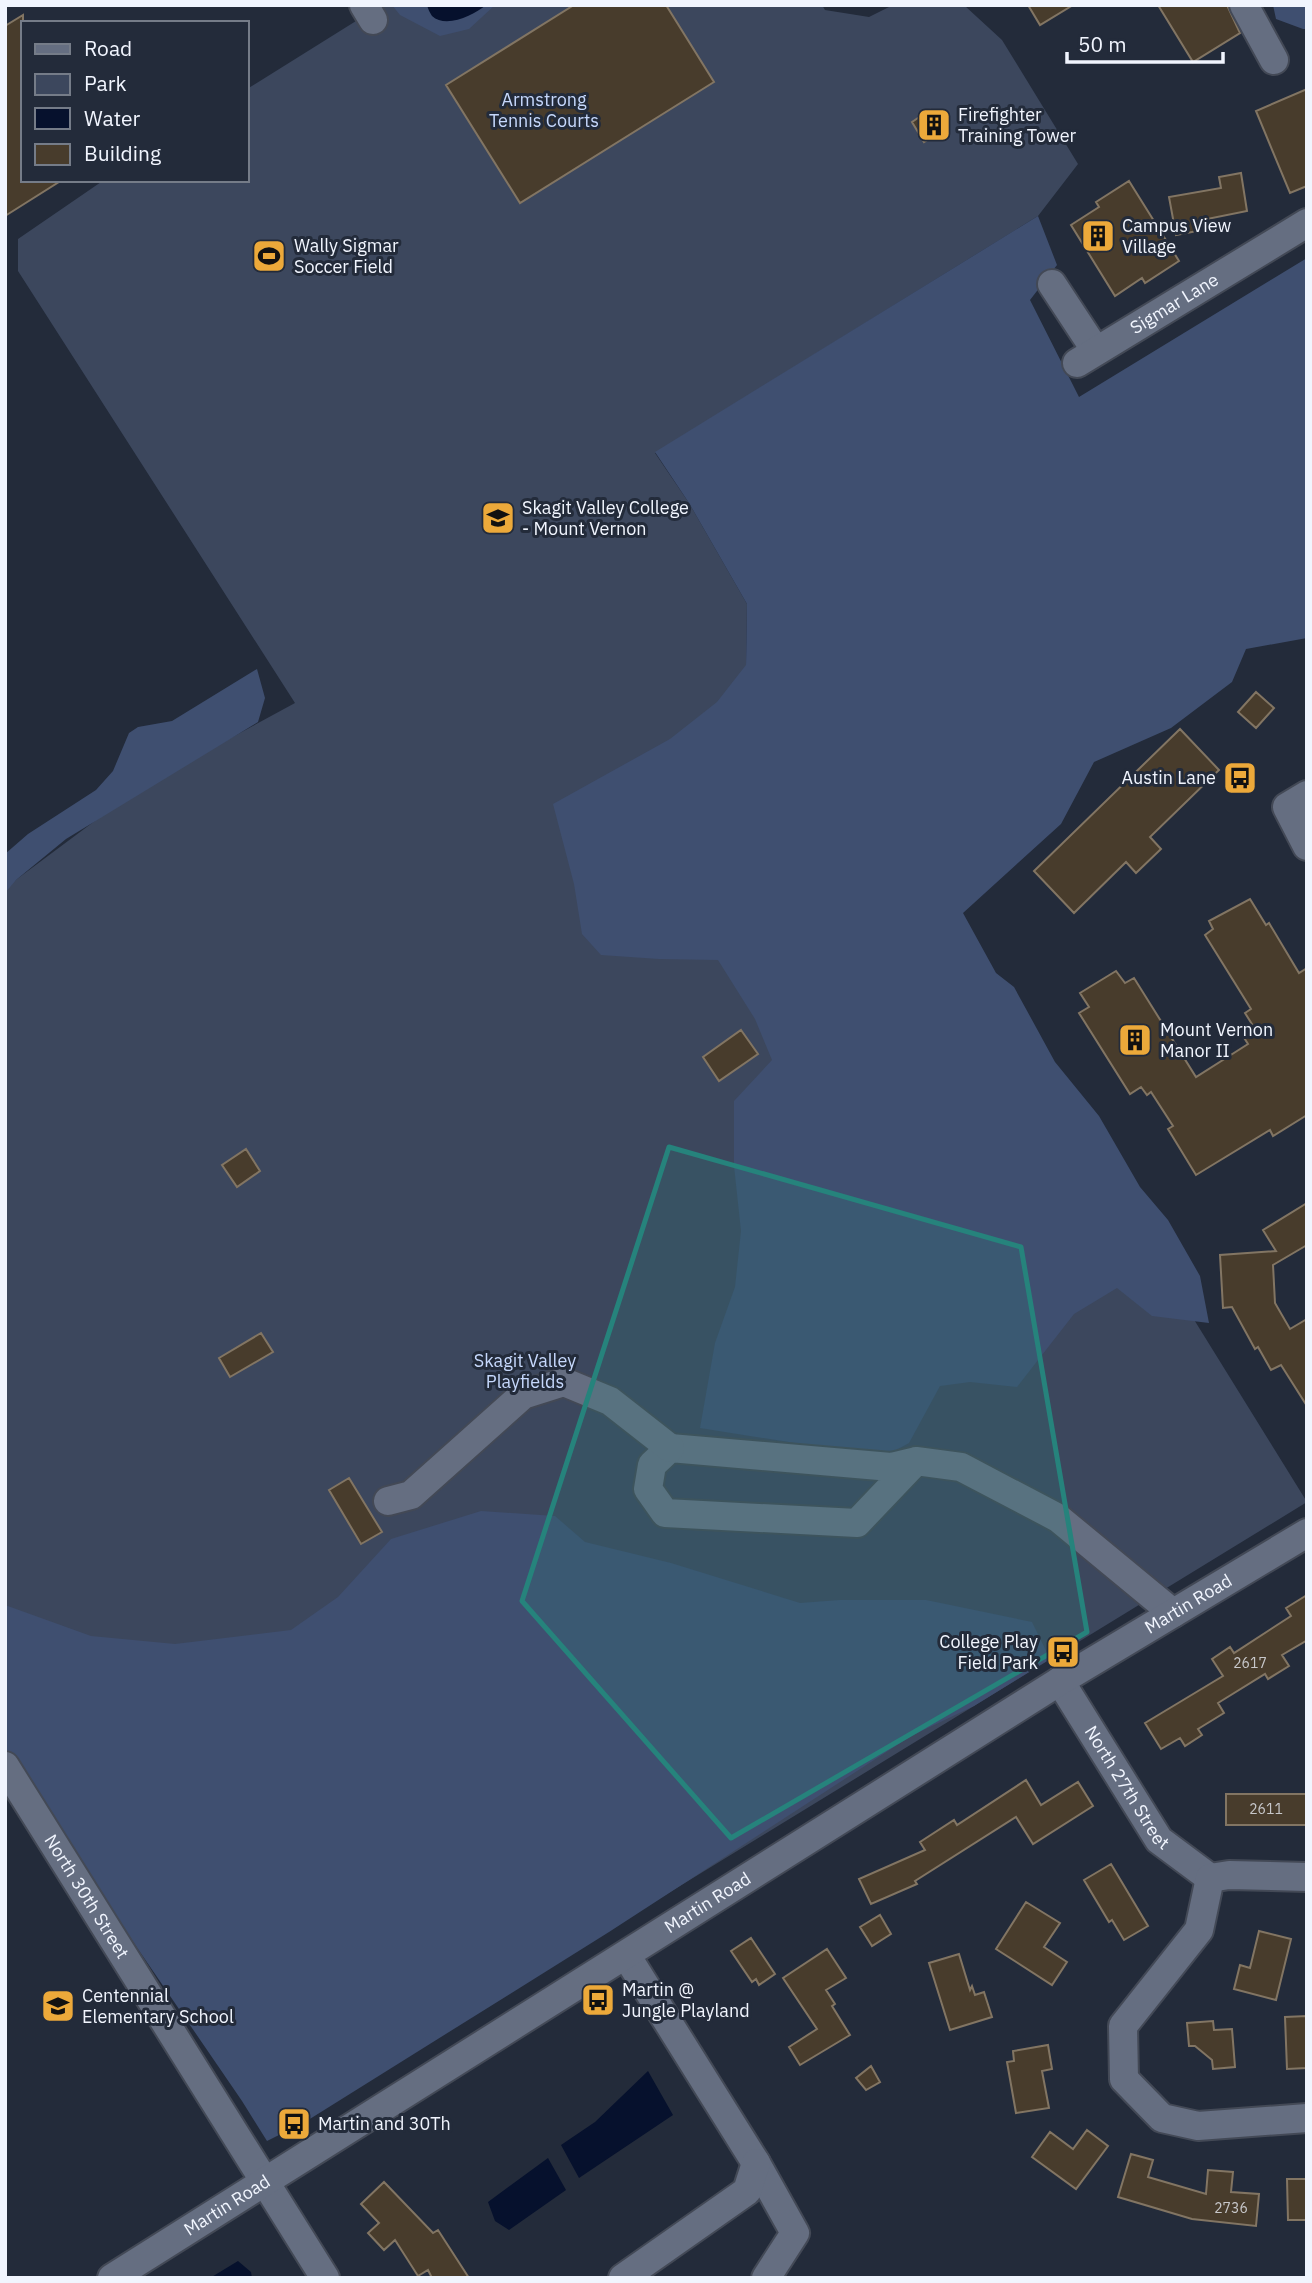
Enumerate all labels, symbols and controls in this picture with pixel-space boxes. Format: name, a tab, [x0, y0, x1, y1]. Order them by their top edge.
legend	[21, 21, 248, 182]
scale bar	[1067, 21, 1223, 65]
text: 50 m	[1078, 30, 1127, 58]
text: Road	[84, 34, 132, 62]
text: Park	[84, 69, 127, 97]
park label: Armstrong Tennis Courts	[489, 88, 599, 132]
place label: Firefighter Training Tower	[958, 103, 1077, 147]
text: Water	[84, 104, 141, 132]
building icon: Firefighter Training Tower	[915, 106, 953, 144]
text: Building	[84, 139, 161, 167]
place label: Campus View Village	[1122, 214, 1231, 258]
building icon: Campus View Village	[1079, 217, 1117, 255]
place label: Wally Sigmar Soccer Field	[294, 234, 399, 278]
sports icon: Wally Sigmar Soccer Field	[250, 237, 288, 275]
street label: Sigmar Lane	[1126, 268, 1223, 339]
place label: Skagit Valley College - Mount Vernon	[522, 496, 689, 540]
school or university icon: Skagit Valley College - Mount Vernon	[479, 499, 517, 537]
bus stop icon: Austin Lane	[1221, 759, 1259, 797]
place label: Austin Lane	[1122, 766, 1216, 789]
place label: Mount Vernon Manor II	[1160, 1018, 1273, 1062]
building icon: Mount Vernon Manor II	[1116, 1021, 1154, 1059]
park label: Skagit Valley Playfields	[474, 1349, 576, 1393]
street label: Martin Road	[1140, 1569, 1236, 1639]
place label: College Play Field Park	[939, 1630, 1039, 1674]
bus stop icon: College Play Field Park	[1044, 1633, 1082, 1671]
house number: 2617	[1233, 1654, 1267, 1672]
street label: North 27th Street	[1080, 1721, 1174, 1855]
house number: 2611	[1249, 1800, 1283, 1818]
street label: North 30th Street	[40, 1830, 134, 1963]
street label: Martin Road	[660, 1867, 755, 1938]
place label: Martin @ Jungle Playland	[622, 1978, 750, 2022]
bus stop icon: Martin @ Jungle Playland	[579, 1981, 617, 2019]
place label: Centennial Elementary School	[82, 1984, 234, 2028]
school or university icon: Centennial Elementary School	[39, 1987, 77, 2025]
bus stop icon: Martin and 30Th	[275, 2105, 313, 2143]
place label: Martin and 30Th	[318, 2112, 451, 2135]
street label: Martin Road	[179, 2169, 274, 2241]
house number: 2736	[1214, 2199, 1248, 2217]

